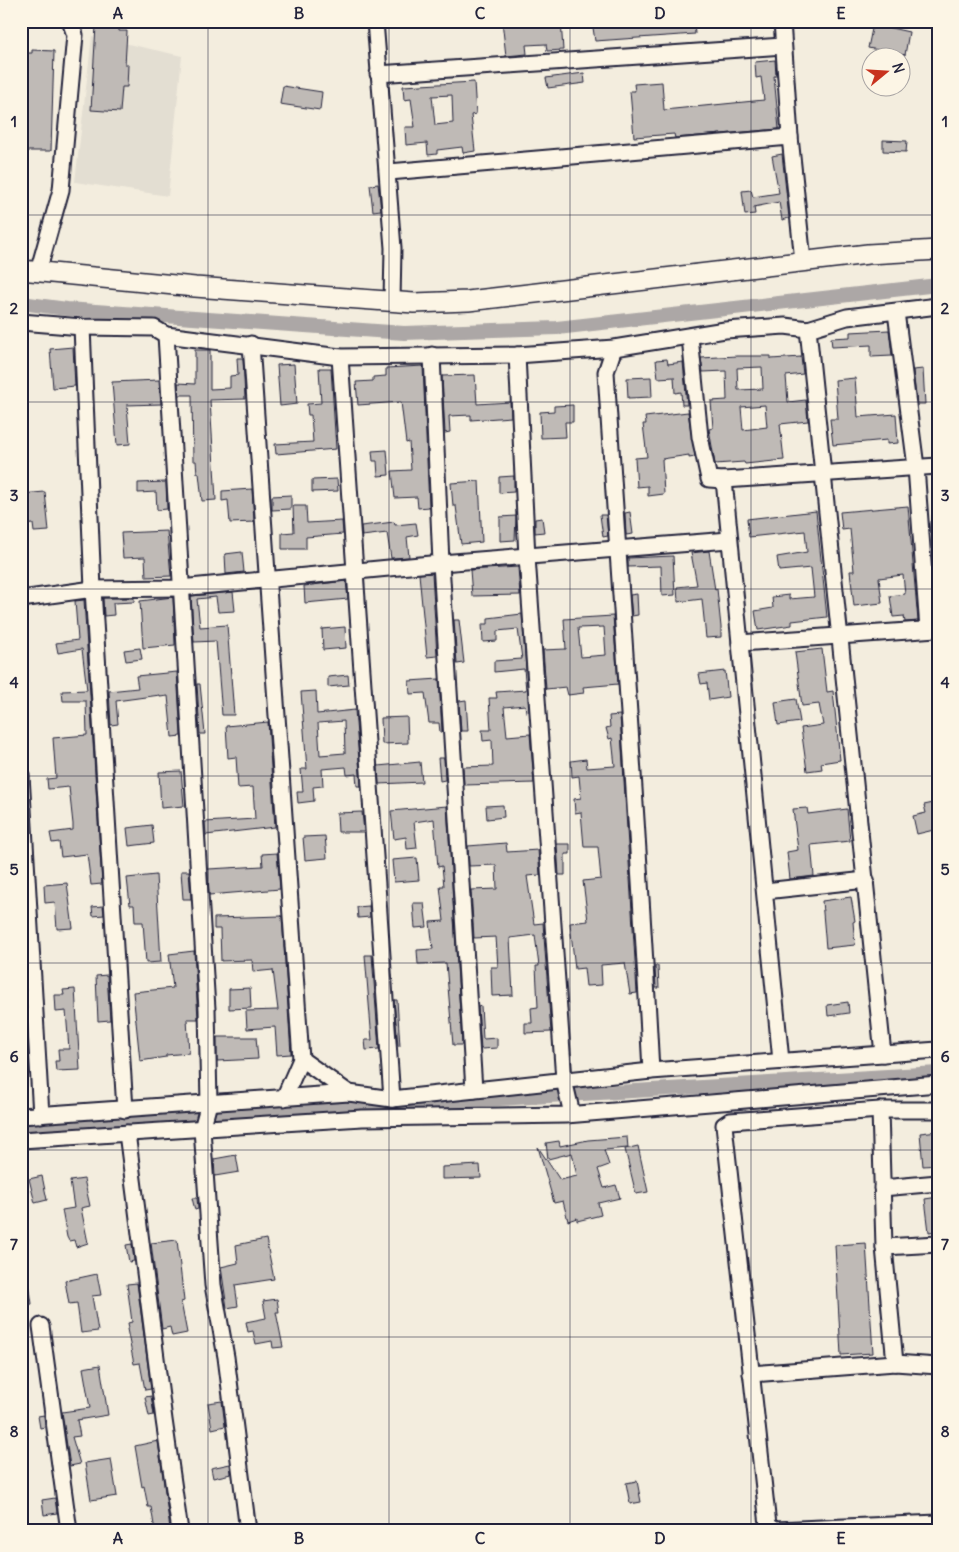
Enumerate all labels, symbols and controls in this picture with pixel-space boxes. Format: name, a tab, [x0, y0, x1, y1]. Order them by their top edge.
text: A	[113, 3, 123, 23]
text: B	[294, 3, 305, 23]
text: C	[475, 3, 486, 23]
text: D	[654, 3, 666, 23]
text: E	[836, 3, 846, 23]
north arrow	[862, 48, 912, 98]
text: N	[888, 61, 908, 75]
text: 1	[11, 111, 17, 131]
text: 1	[942, 111, 948, 131]
text: 2	[10, 298, 19, 318]
text: 2	[941, 298, 950, 318]
text: 3	[9, 485, 19, 505]
text: 3	[940, 485, 950, 505]
text: 4	[9, 672, 19, 692]
text: 4	[940, 672, 950, 692]
text: 5	[9, 859, 19, 879]
text: 5	[940, 859, 950, 879]
text: 6	[9, 1046, 19, 1066]
text: 6	[940, 1046, 950, 1066]
text: 7	[10, 1234, 18, 1254]
text: 7	[941, 1234, 949, 1254]
text: 8	[9, 1421, 19, 1441]
text: 8	[940, 1421, 950, 1441]
text: A	[113, 1528, 123, 1548]
text: B	[294, 1528, 305, 1548]
text: C	[475, 1528, 486, 1548]
text: D	[654, 1528, 666, 1548]
text: E	[836, 1528, 846, 1548]

